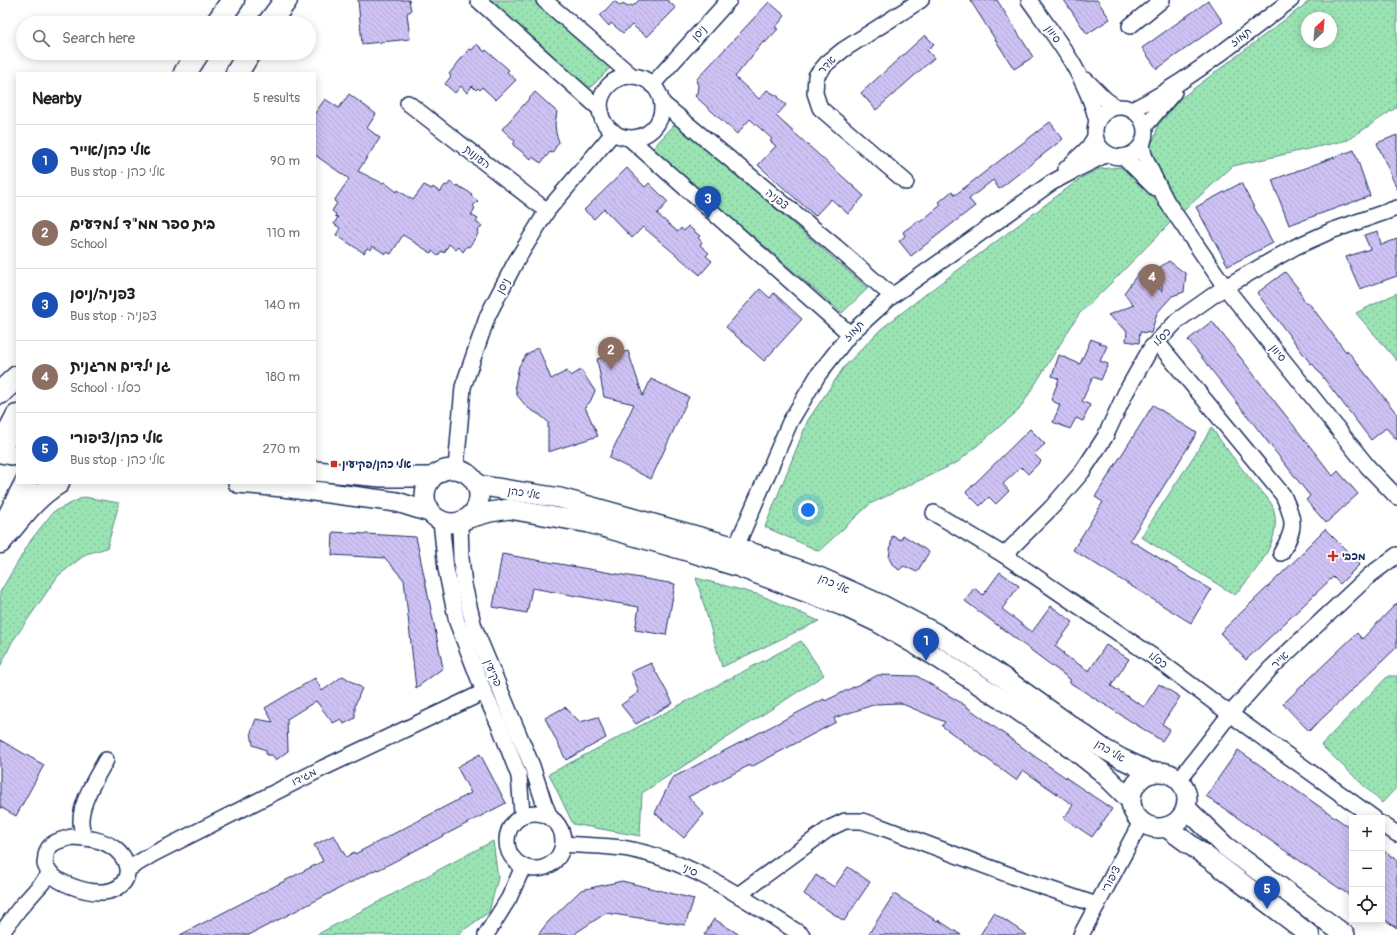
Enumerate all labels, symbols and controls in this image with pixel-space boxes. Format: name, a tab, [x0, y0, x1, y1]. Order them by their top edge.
north arrow	[1301, 12, 1337, 48]
search box	[16, 16, 316, 60]
street label: ניסן	[689, 23, 709, 43]
street label: סיוון	[1042, 23, 1064, 46]
street label: תמוז	[1228, 25, 1254, 49]
icon: search	[30, 27, 52, 49]
text: Search here	[62, 29, 135, 48]
street label: אדר	[815, 53, 839, 77]
text: Nearby	[32, 88, 81, 109]
text: 5 results	[253, 90, 300, 106]
text: אלי כהן/אייר	[70, 141, 151, 160]
street label: העונות	[461, 143, 493, 171]
text: 1	[42, 153, 48, 169]
text: 90 m	[270, 153, 300, 169]
text: Bus stop · אלי כהן	[70, 164, 165, 180]
pin: 3	[695, 186, 721, 219]
street label: צפניה	[763, 186, 791, 212]
text: בית ספר ממ"ד למדעים	[70, 215, 215, 234]
text: 2	[41, 225, 49, 241]
text: 110 m	[267, 225, 300, 241]
text: School	[70, 236, 107, 252]
pin: 4	[1139, 264, 1165, 297]
street label: ניסן	[494, 276, 512, 296]
text: צפניה/ניסן	[70, 285, 136, 304]
text: 3	[41, 297, 49, 313]
text: 140 m	[264, 297, 300, 313]
text: Bus stop · צפניה	[70, 308, 157, 324]
street label: תמוז	[841, 318, 867, 344]
street label: כסלו	[1150, 325, 1174, 349]
pin: 2	[598, 337, 624, 370]
street label: סיוון	[1267, 342, 1289, 365]
text: גן ילדים מרגנית	[70, 357, 171, 376]
text: 4	[41, 369, 49, 385]
text: 180 m	[265, 369, 300, 385]
text: School · כסלו	[70, 380, 141, 396]
text: אלי כהן/ציפורי	[70, 429, 163, 448]
text: 5	[41, 441, 49, 457]
text: 270 m	[263, 441, 300, 457]
text: Bus stop · אלי כהן	[70, 452, 165, 468]
place label: אלי כהן/פקיעין	[342, 458, 411, 472]
marker: אלי כהן/פקיעין	[329, 459, 339, 469]
street label: אלי כהן	[507, 484, 542, 502]
your location	[798, 500, 818, 520]
marker: מכבי	[1327, 550, 1339, 562]
place label: מכבי	[1342, 550, 1366, 563]
street label: אלי כהן	[816, 571, 852, 597]
pin: 1	[913, 628, 939, 661]
street label: כסלו	[1146, 649, 1170, 671]
street label: אייר	[1269, 649, 1291, 671]
street label: פקיעין	[481, 657, 505, 689]
street label: אלי כהן	[1093, 737, 1128, 765]
street label: מגידו	[290, 765, 318, 789]
map controls	[1349, 815, 1385, 923]
button: +	[1349, 815, 1385, 851]
button: −	[1349, 851, 1385, 887]
street label: סיני	[680, 861, 700, 879]
street label: ציפורי	[1099, 864, 1123, 894]
pin: 5	[1254, 876, 1280, 909]
button: locate	[1349, 887, 1385, 923]

